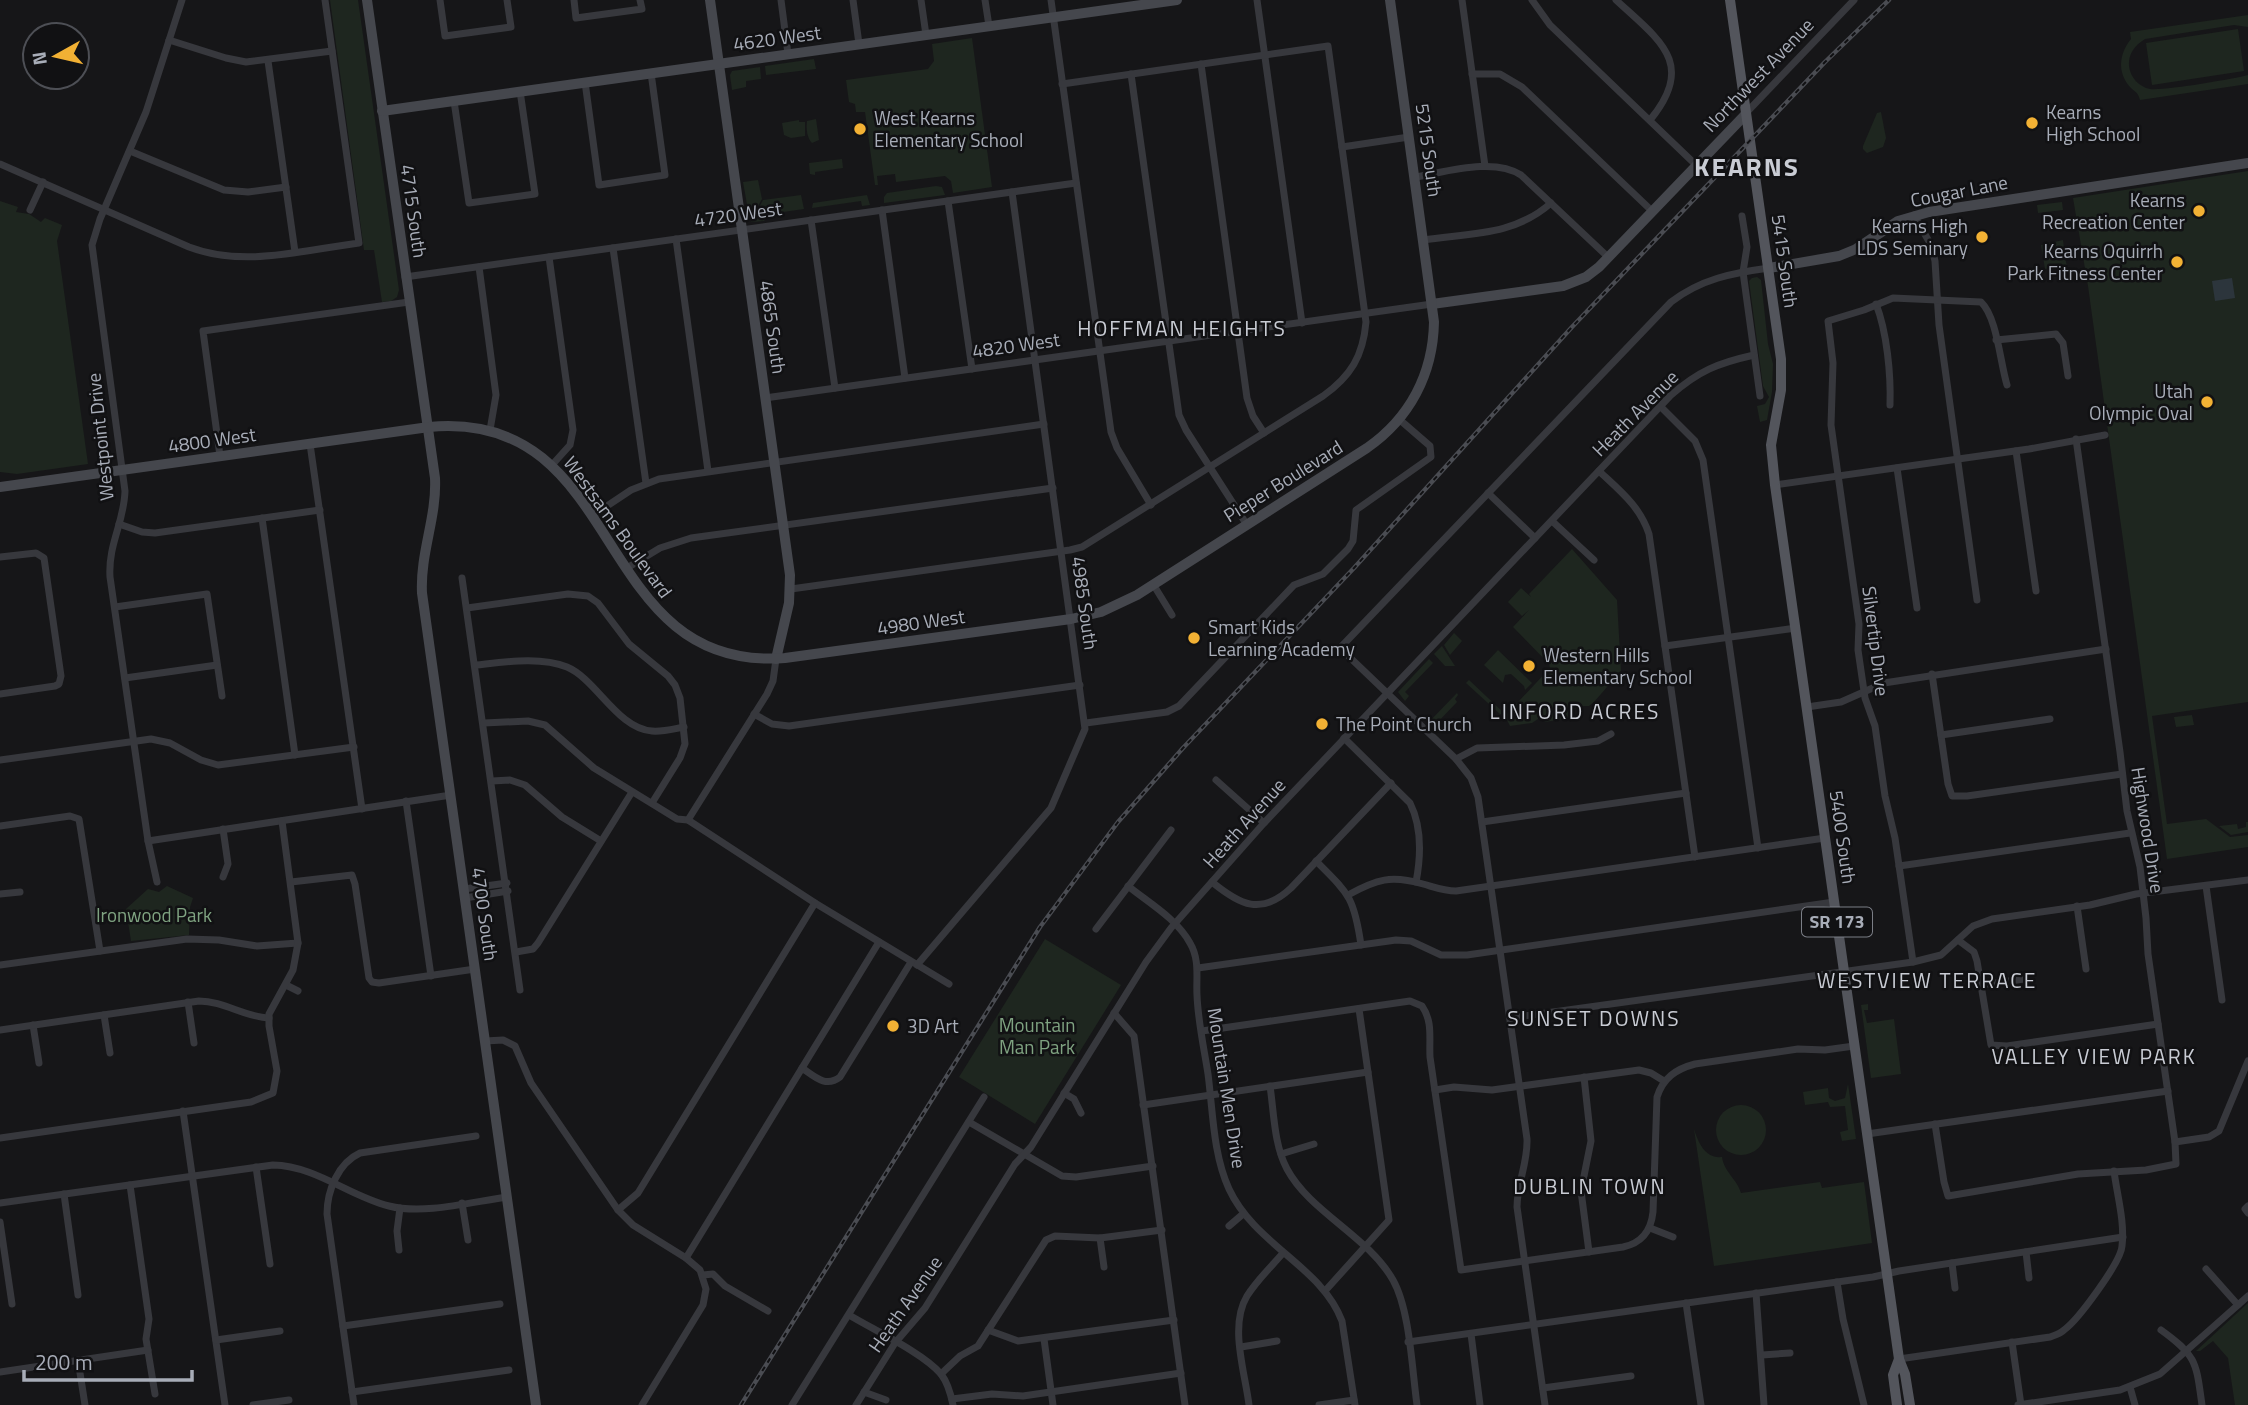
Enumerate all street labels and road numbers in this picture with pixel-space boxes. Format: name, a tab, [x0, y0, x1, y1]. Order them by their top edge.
street label: Northwest Avenue	[1695, 11, 1820, 138]
street label: 4620 West	[731, 17, 823, 58]
street label: 5215 South	[1409, 101, 1450, 199]
street label: 4715 South	[394, 162, 435, 260]
street label: Cougar Lane	[1908, 167, 2010, 214]
street label: 4720 West	[692, 193, 784, 234]
street label: 5415 South	[1765, 212, 1806, 310]
street label: 4865 South	[753, 278, 794, 376]
street label: 4820 West	[970, 324, 1062, 365]
street label: Heath Avenue	[1585, 363, 1685, 463]
street label: Westpoint Drive	[78, 372, 121, 502]
street label: 4800 West	[166, 419, 258, 460]
street label: Pieper Boulevard	[1217, 432, 1348, 529]
street label: Westsams Boulevard	[557, 450, 680, 604]
street label: 4985 South	[1065, 554, 1106, 652]
street label: Silvertip Drive	[1855, 584, 1898, 698]
street label: 4980 West	[875, 601, 967, 642]
street label: Highwood Drive	[2124, 765, 2173, 895]
street label: Heath Avenue	[1195, 771, 1292, 874]
street label: 5400 South	[1823, 788, 1864, 886]
street label: 4700 South	[465, 865, 506, 963]
road number: SR 173	[1802, 908, 1872, 937]
street label: Mountain Men Drive	[1200, 1006, 1255, 1170]
street label: Heath Avenue	[860, 1249, 949, 1358]

